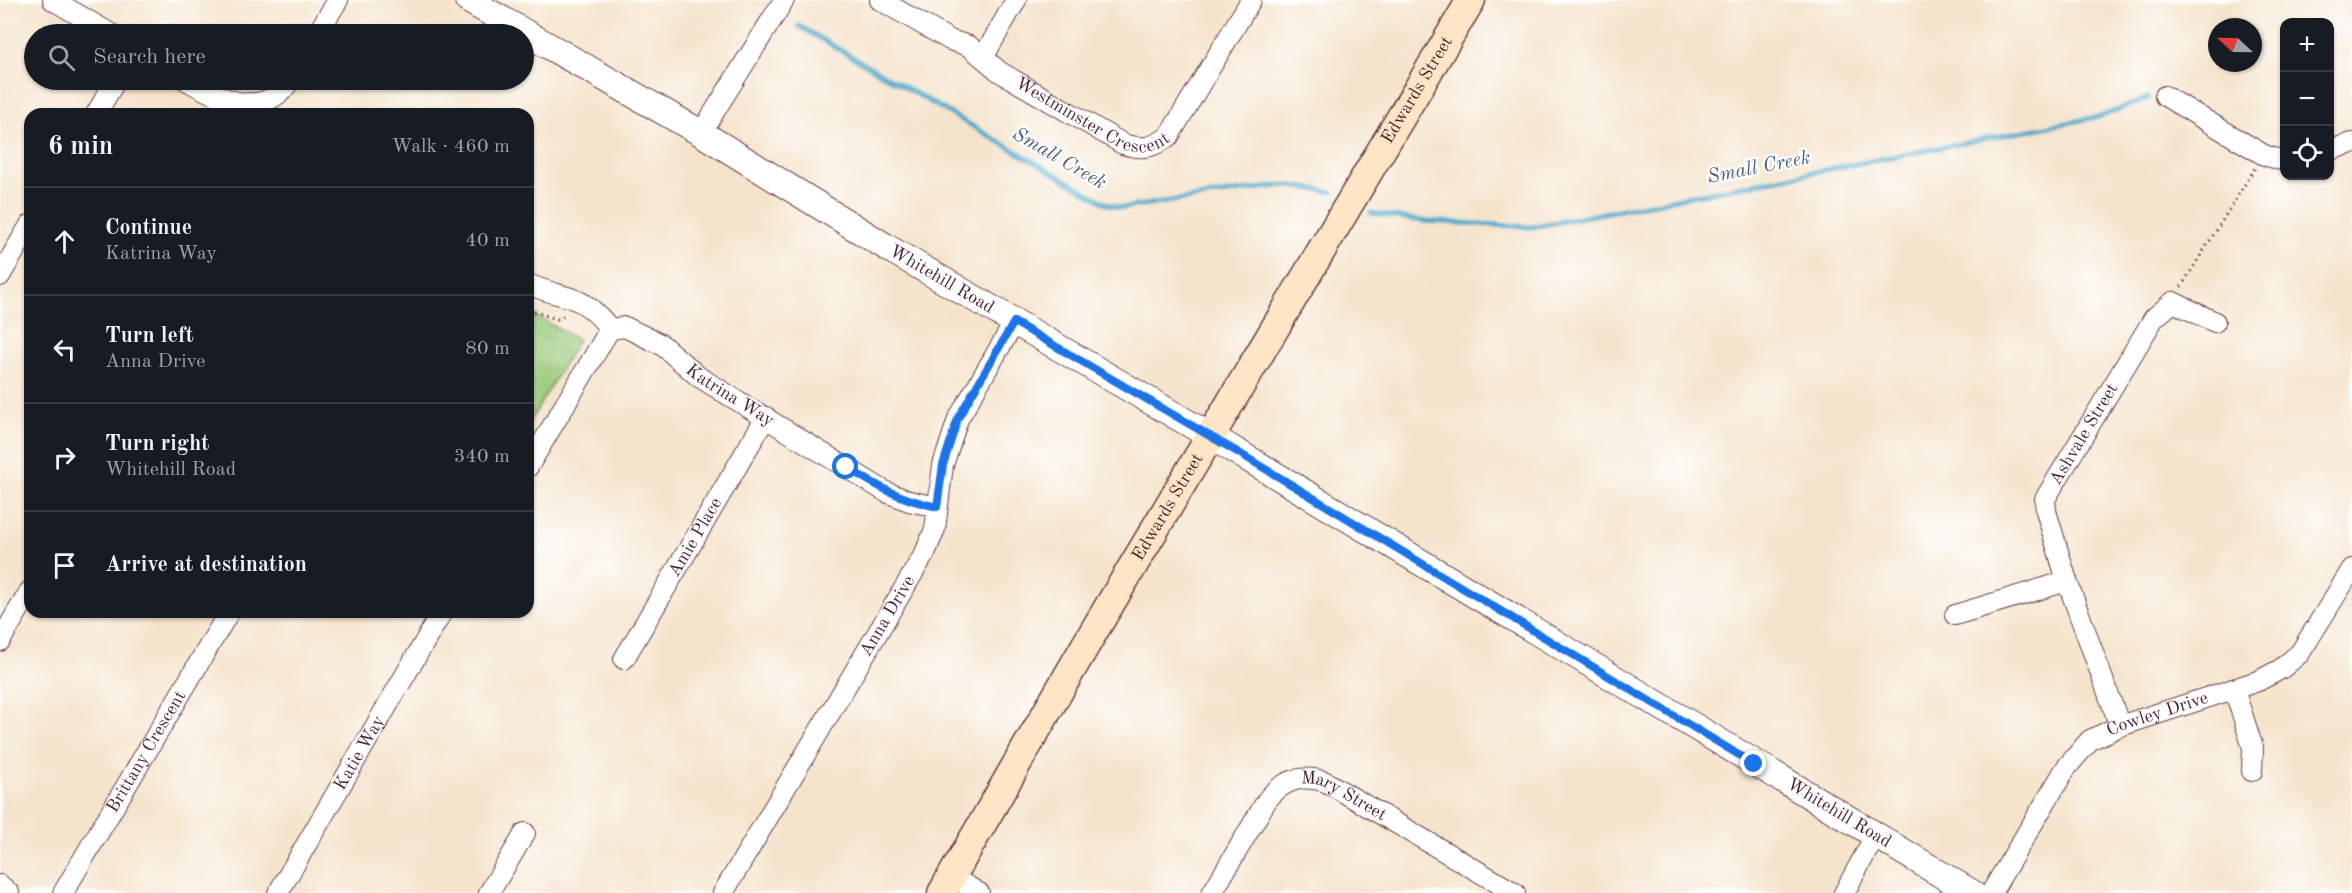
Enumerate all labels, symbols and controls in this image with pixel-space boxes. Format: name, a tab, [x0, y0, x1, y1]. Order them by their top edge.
north arrow	[2208, 18, 2262, 72]
map controls	[2280, 18, 2334, 180]
button: +	[2280, 18, 2334, 72]
search box	[24, 24, 534, 90]
street label: Edwards Street	[1378, 33, 1456, 147]
icon: search	[45, 41, 78, 74]
text: Search here	[93, 46, 206, 68]
button: −	[2280, 72, 2334, 126]
street label: Westminster Crescent	[1012, 74, 1173, 156]
water label: Small Creek	[1009, 124, 1109, 194]
button: locate	[2280, 126, 2334, 180]
text: 6 min	[48, 134, 113, 160]
text: Walk · 460 m	[391, 137, 510, 157]
water label: Small Creek	[1706, 148, 1812, 188]
text: Continue	[105, 217, 192, 239]
icon: ahead	[48, 225, 81, 258]
text: 40 m	[465, 231, 510, 251]
street label: Whitehill Road	[886, 242, 997, 317]
text: Katrina Way	[105, 244, 217, 264]
text: Turn left	[105, 325, 194, 347]
icon: left	[48, 333, 81, 366]
text: 80 m	[465, 339, 510, 359]
text: Anna Drive	[105, 352, 205, 372]
street label: Katrina Way	[682, 361, 778, 430]
street label: Ashvale Street	[2047, 380, 2121, 488]
text: Turn right	[105, 433, 209, 455]
icon: right	[48, 441, 81, 474]
text: 340 m	[454, 447, 510, 467]
street label: Edwards Street	[1129, 451, 1207, 564]
route start	[832, 453, 858, 479]
text: Whitehill Road	[105, 460, 236, 480]
street label: Amie Place	[665, 495, 725, 580]
icon: arrive	[48, 549, 81, 582]
text: Arrive at destination	[105, 554, 307, 576]
street label: Anna Drive	[857, 573, 918, 660]
street label: Brittany Crescent	[103, 688, 189, 816]
street label: Cowley Drive	[2104, 689, 2210, 740]
street label: Katie Way	[331, 712, 389, 793]
route end	[1740, 750, 1766, 776]
street label: Mary Street	[1301, 769, 1390, 824]
street label: Whitehill Road	[1784, 775, 1894, 851]

